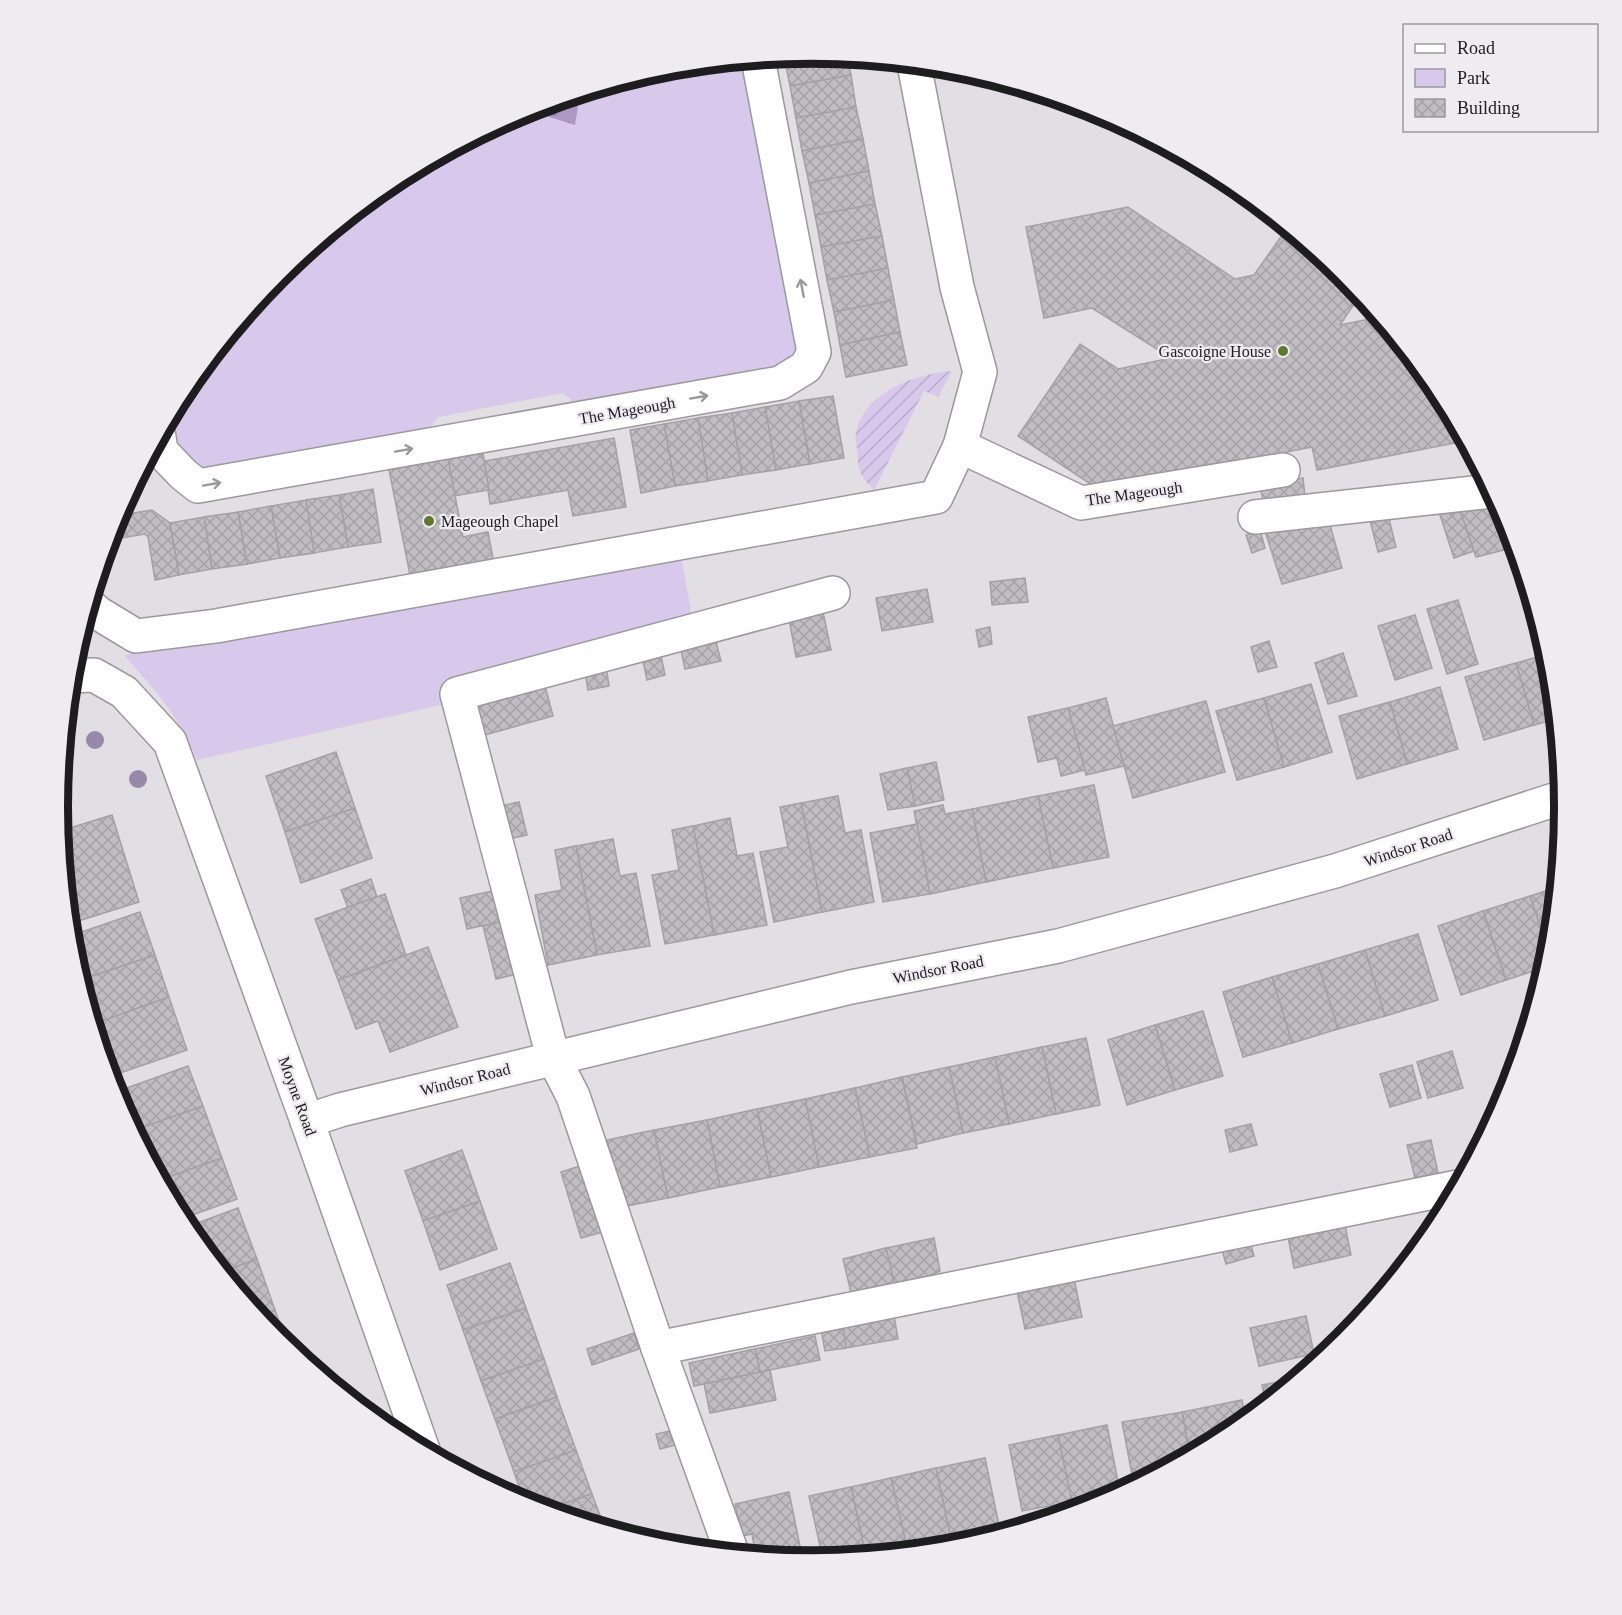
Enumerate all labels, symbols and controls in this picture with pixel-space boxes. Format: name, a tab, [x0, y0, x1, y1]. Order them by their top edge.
legend	[1403, 24, 1598, 132]
text: Road	[1457, 38, 1495, 58]
text: Park	[1457, 68, 1490, 88]
text: Building	[1457, 98, 1520, 118]
one-way arrow	[796, 278, 807, 298]
place label: Gascoigne House	[1159, 343, 1271, 361]
marker: Gascoigne House	[1276, 344, 1290, 358]
one-way arrow	[689, 392, 709, 403]
street label: The Mageough	[578, 394, 677, 428]
one-way arrow	[393, 444, 413, 455]
one-way arrow	[201, 478, 221, 489]
street label: The Mageough	[1085, 478, 1184, 510]
place label: Mageough Chapel	[441, 513, 559, 531]
marker: Mageough Chapel	[422, 514, 436, 528]
street label: Windsor Road	[1362, 825, 1455, 870]
street label: Windsor Road	[891, 952, 985, 987]
street label: Moyne Road	[274, 1054, 320, 1138]
street label: Windsor Road	[418, 1060, 512, 1099]

